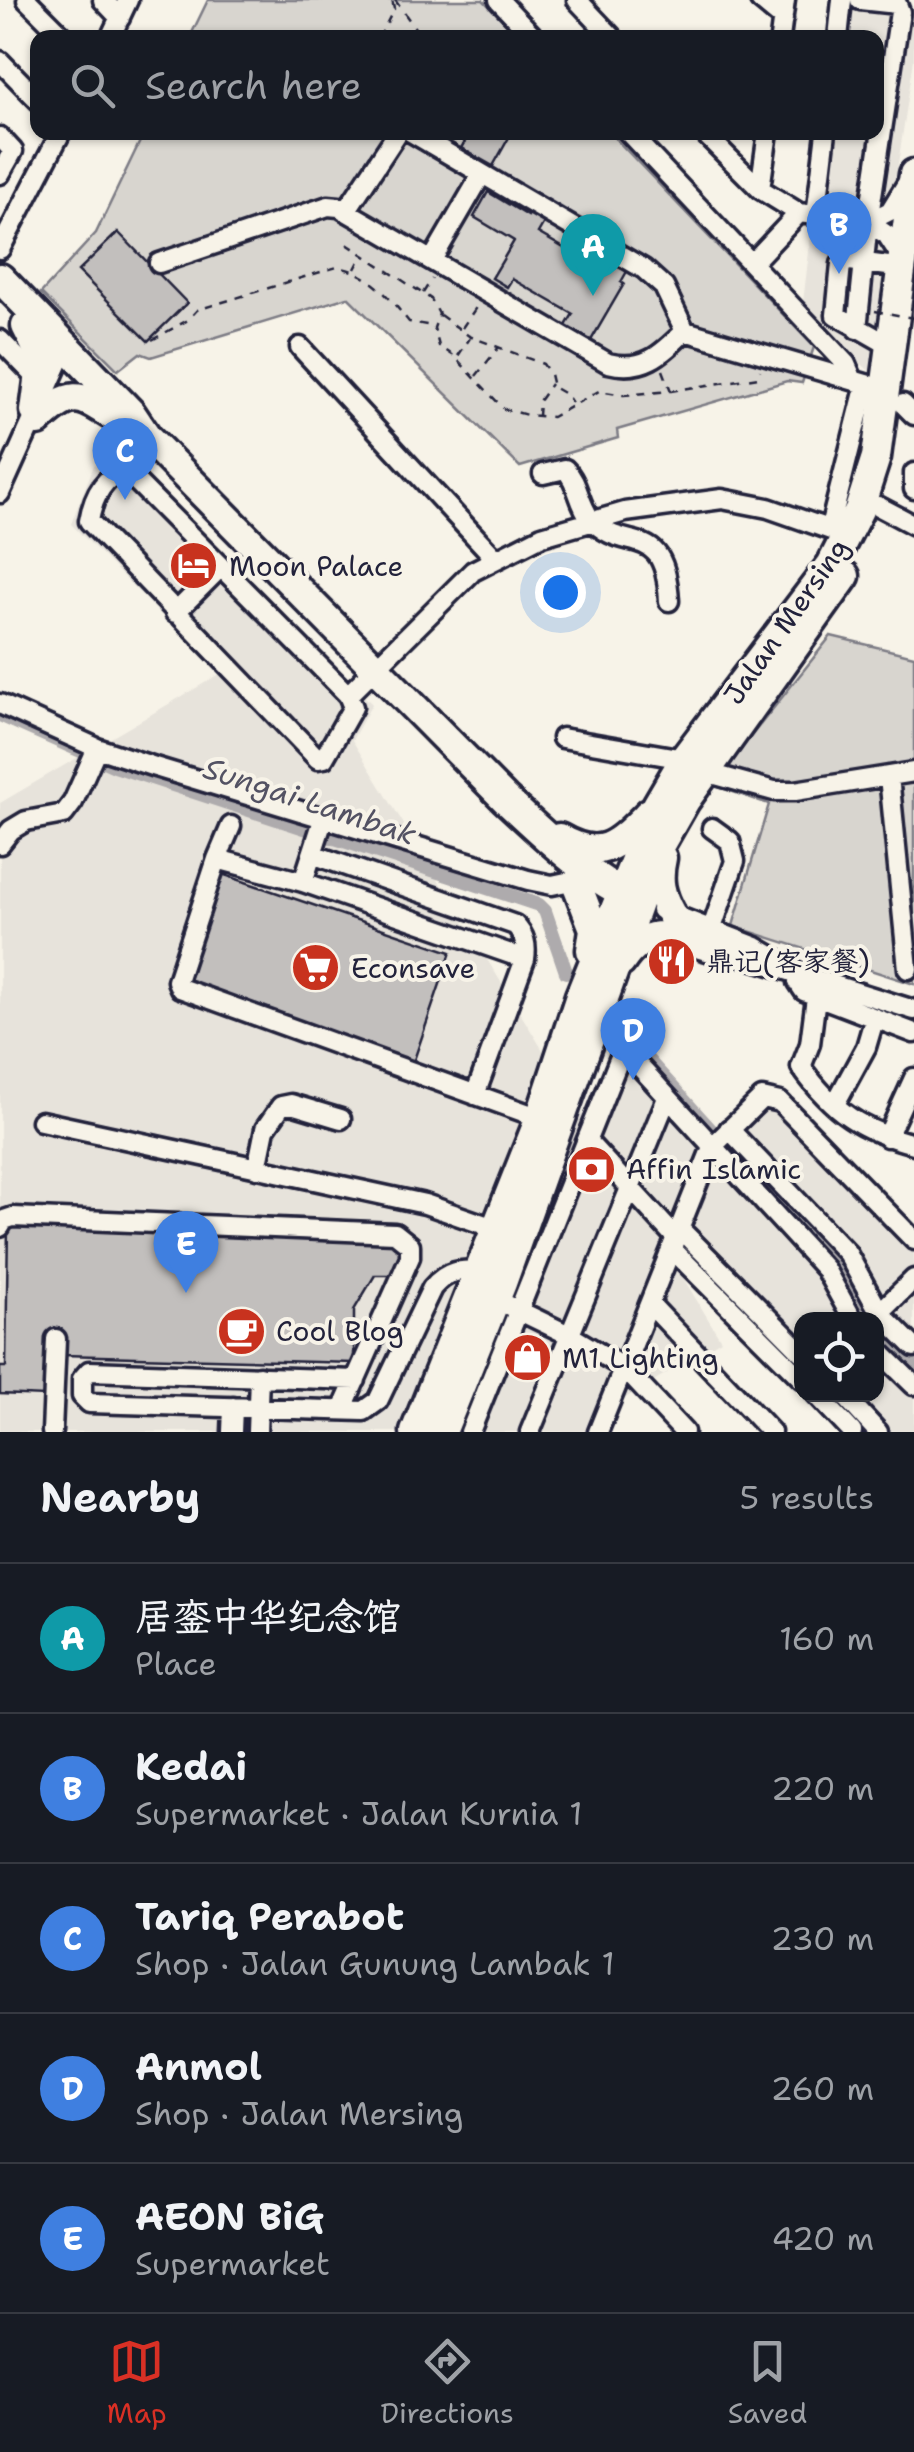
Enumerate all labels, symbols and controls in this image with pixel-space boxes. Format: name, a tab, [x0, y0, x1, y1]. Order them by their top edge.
search box	[30, 30, 884, 140]
icon: search	[65, 58, 120, 113]
text: Search here	[145, 60, 362, 111]
pin: B	[806, 192, 872, 274]
pin: A	[560, 214, 626, 296]
pin: C	[92, 418, 158, 500]
street label: Jalan Mersing	[714, 530, 858, 712]
hotel icon: Moon Palace	[168, 540, 220, 592]
place label: Moon Palace	[229, 547, 403, 585]
your location	[535, 567, 586, 618]
water label: Sungai Lambak	[198, 747, 422, 855]
restaurant icon: 鼎记(客家餐)	[645, 935, 697, 987]
supermarket icon: Econsave	[290, 942, 342, 994]
place label: 鼎记(客家餐)	[706, 942, 870, 980]
place label: Econsave	[351, 949, 475, 987]
pin: D	[600, 998, 666, 1080]
bank icon: Affin Islamic	[565, 1143, 617, 1195]
place label: Affin Islamic	[626, 1150, 801, 1188]
pin: E	[154, 1210, 218, 1293]
cafe icon: Cool Blog	[215, 1305, 267, 1357]
place label: Cool Blog	[276, 1312, 404, 1350]
map controls	[794, 1312, 884, 1402]
button: locate	[794, 1312, 884, 1402]
shop icon: M1 Lighting	[501, 1332, 553, 1384]
place label: M1 Lighting	[562, 1339, 719, 1377]
text: Nearby	[40, 1469, 200, 1525]
text: 5 results	[739, 1476, 874, 1519]
text: 居銮中华纪念馆	[135, 1591, 401, 1642]
text: A	[60, 1617, 85, 1660]
text: 160 m	[779, 1617, 874, 1660]
text: Place	[135, 1642, 217, 1685]
text: Kedai	[135, 1741, 247, 1792]
text: B	[63, 1767, 82, 1810]
text: 220 m	[771, 1767, 874, 1810]
text: Supermarket · Jalan Kurnia 1	[135, 1792, 583, 1835]
text: Tariq Perabot	[135, 1891, 404, 1942]
text: C	[63, 1917, 82, 1960]
text: 230 m	[771, 1917, 874, 1960]
text: Shop · Jalan Gunung Lambak 1	[135, 1942, 615, 1985]
text: Anmol	[135, 2041, 262, 2092]
text: D	[61, 2067, 84, 2110]
text: 260 m	[771, 2067, 874, 2110]
text: Shop · Jalan Mersing	[135, 2092, 463, 2135]
text: AEON BiG	[135, 2191, 324, 2242]
text: E	[62, 2217, 83, 2260]
text: 420 m	[772, 2217, 874, 2260]
text: Supermarket	[135, 2242, 330, 2285]
tab: Map	[107, 2334, 167, 2432]
tab: Directions	[380, 2334, 514, 2432]
tab: Saved	[728, 2334, 807, 2432]

